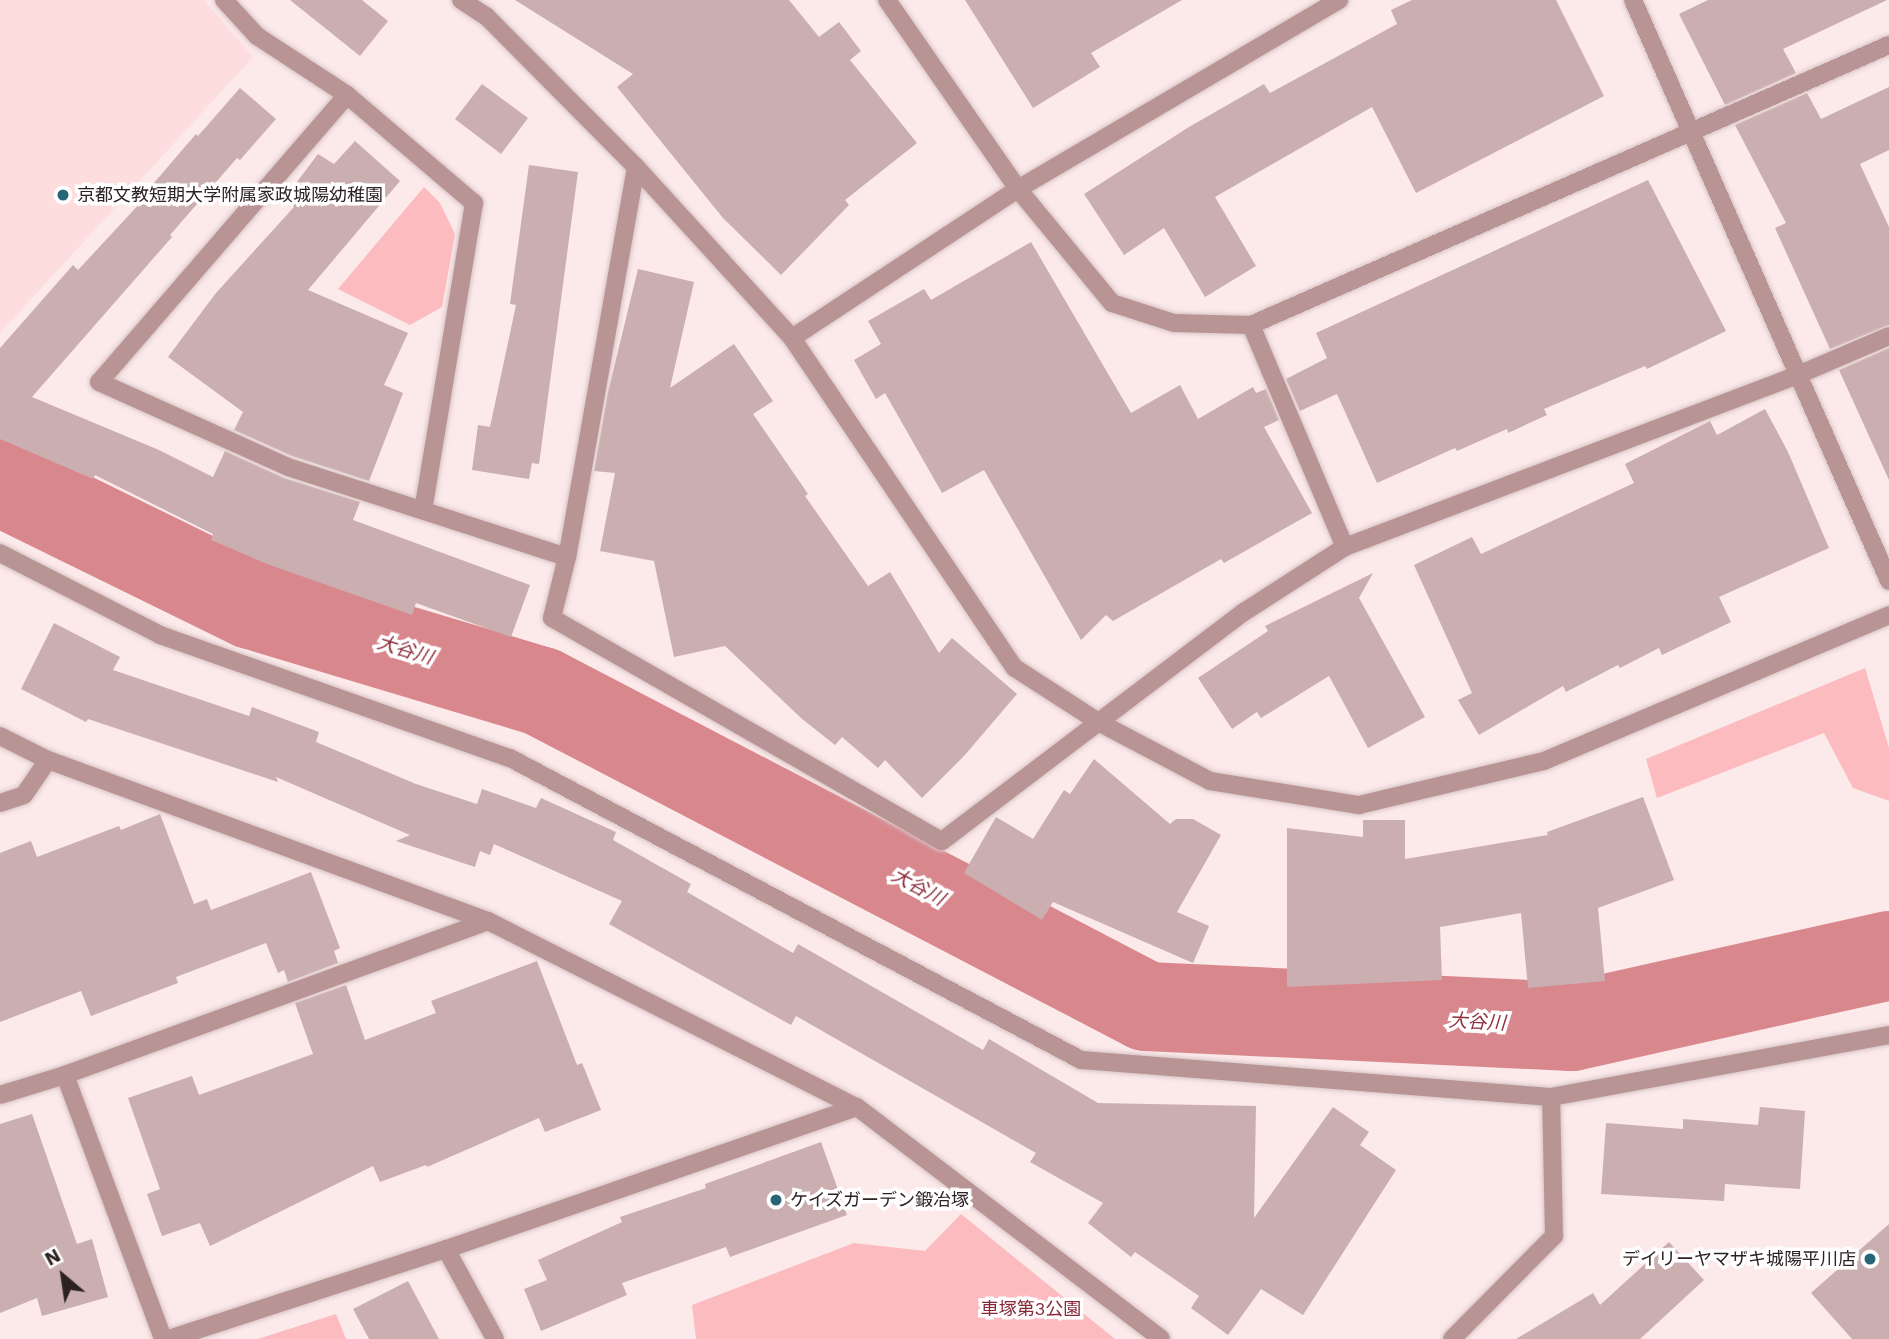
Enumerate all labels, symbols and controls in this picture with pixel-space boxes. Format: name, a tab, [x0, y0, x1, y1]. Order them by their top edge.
place label: 京都文教短期大学附属家政城陽幼稚園	[77, 184, 383, 206]
marker: 京都文教短期大学附属家政城陽幼稚園	[55, 187, 71, 203]
water label: 大谷川	[374, 631, 436, 669]
water label: 大谷川	[887, 864, 949, 910]
water label: 大谷川	[1448, 1009, 1506, 1035]
place label: ケイズガーデン鍛冶塚	[790, 1189, 970, 1211]
marker: ケイズガーデン鍛冶塚	[768, 1192, 784, 1208]
north arrow	[28, 1241, 98, 1311]
text: N	[41, 1244, 64, 1271]
place label: デイリーヤマザキ城陽平川店	[1622, 1248, 1856, 1270]
marker: デイリーヤマザキ城陽平川店	[1862, 1251, 1878, 1267]
park label: 車塚第3公園	[981, 1298, 1081, 1320]

